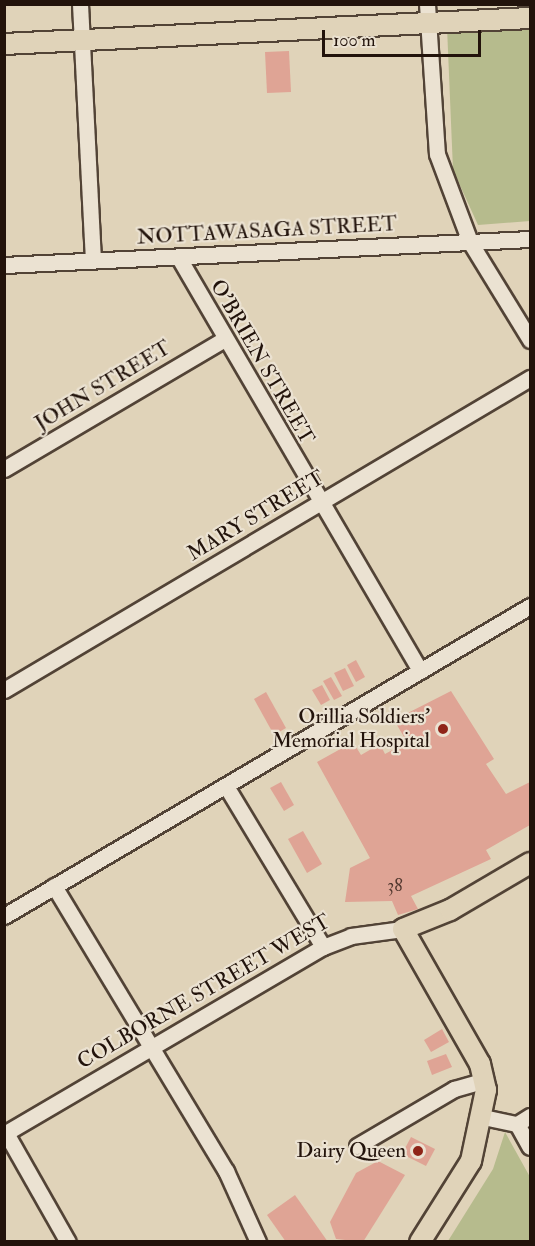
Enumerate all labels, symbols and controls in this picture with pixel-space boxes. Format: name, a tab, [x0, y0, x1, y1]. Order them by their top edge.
scale bar	[325, 18, 484, 56]
text: 100 m	[333, 29, 376, 52]
street label: NOTTAWASAGA STREET	[136, 212, 398, 250]
street label: O'BRIEN STREET	[205, 275, 319, 449]
street label: JOHN STREET	[31, 336, 175, 436]
street label: MARY STREET	[183, 465, 329, 567]
place label: Orillia Soldiers' Memorial Hospital	[272, 704, 430, 754]
marker: Orillia Soldiers' Memorial Hospital	[434, 720, 452, 738]
house number: 38	[387, 875, 403, 897]
street label: COLBORNE STREET WEST	[73, 909, 335, 1075]
place label: Dairy Queen	[296, 1138, 406, 1164]
marker: Dairy Queen	[411, 1144, 425, 1158]

